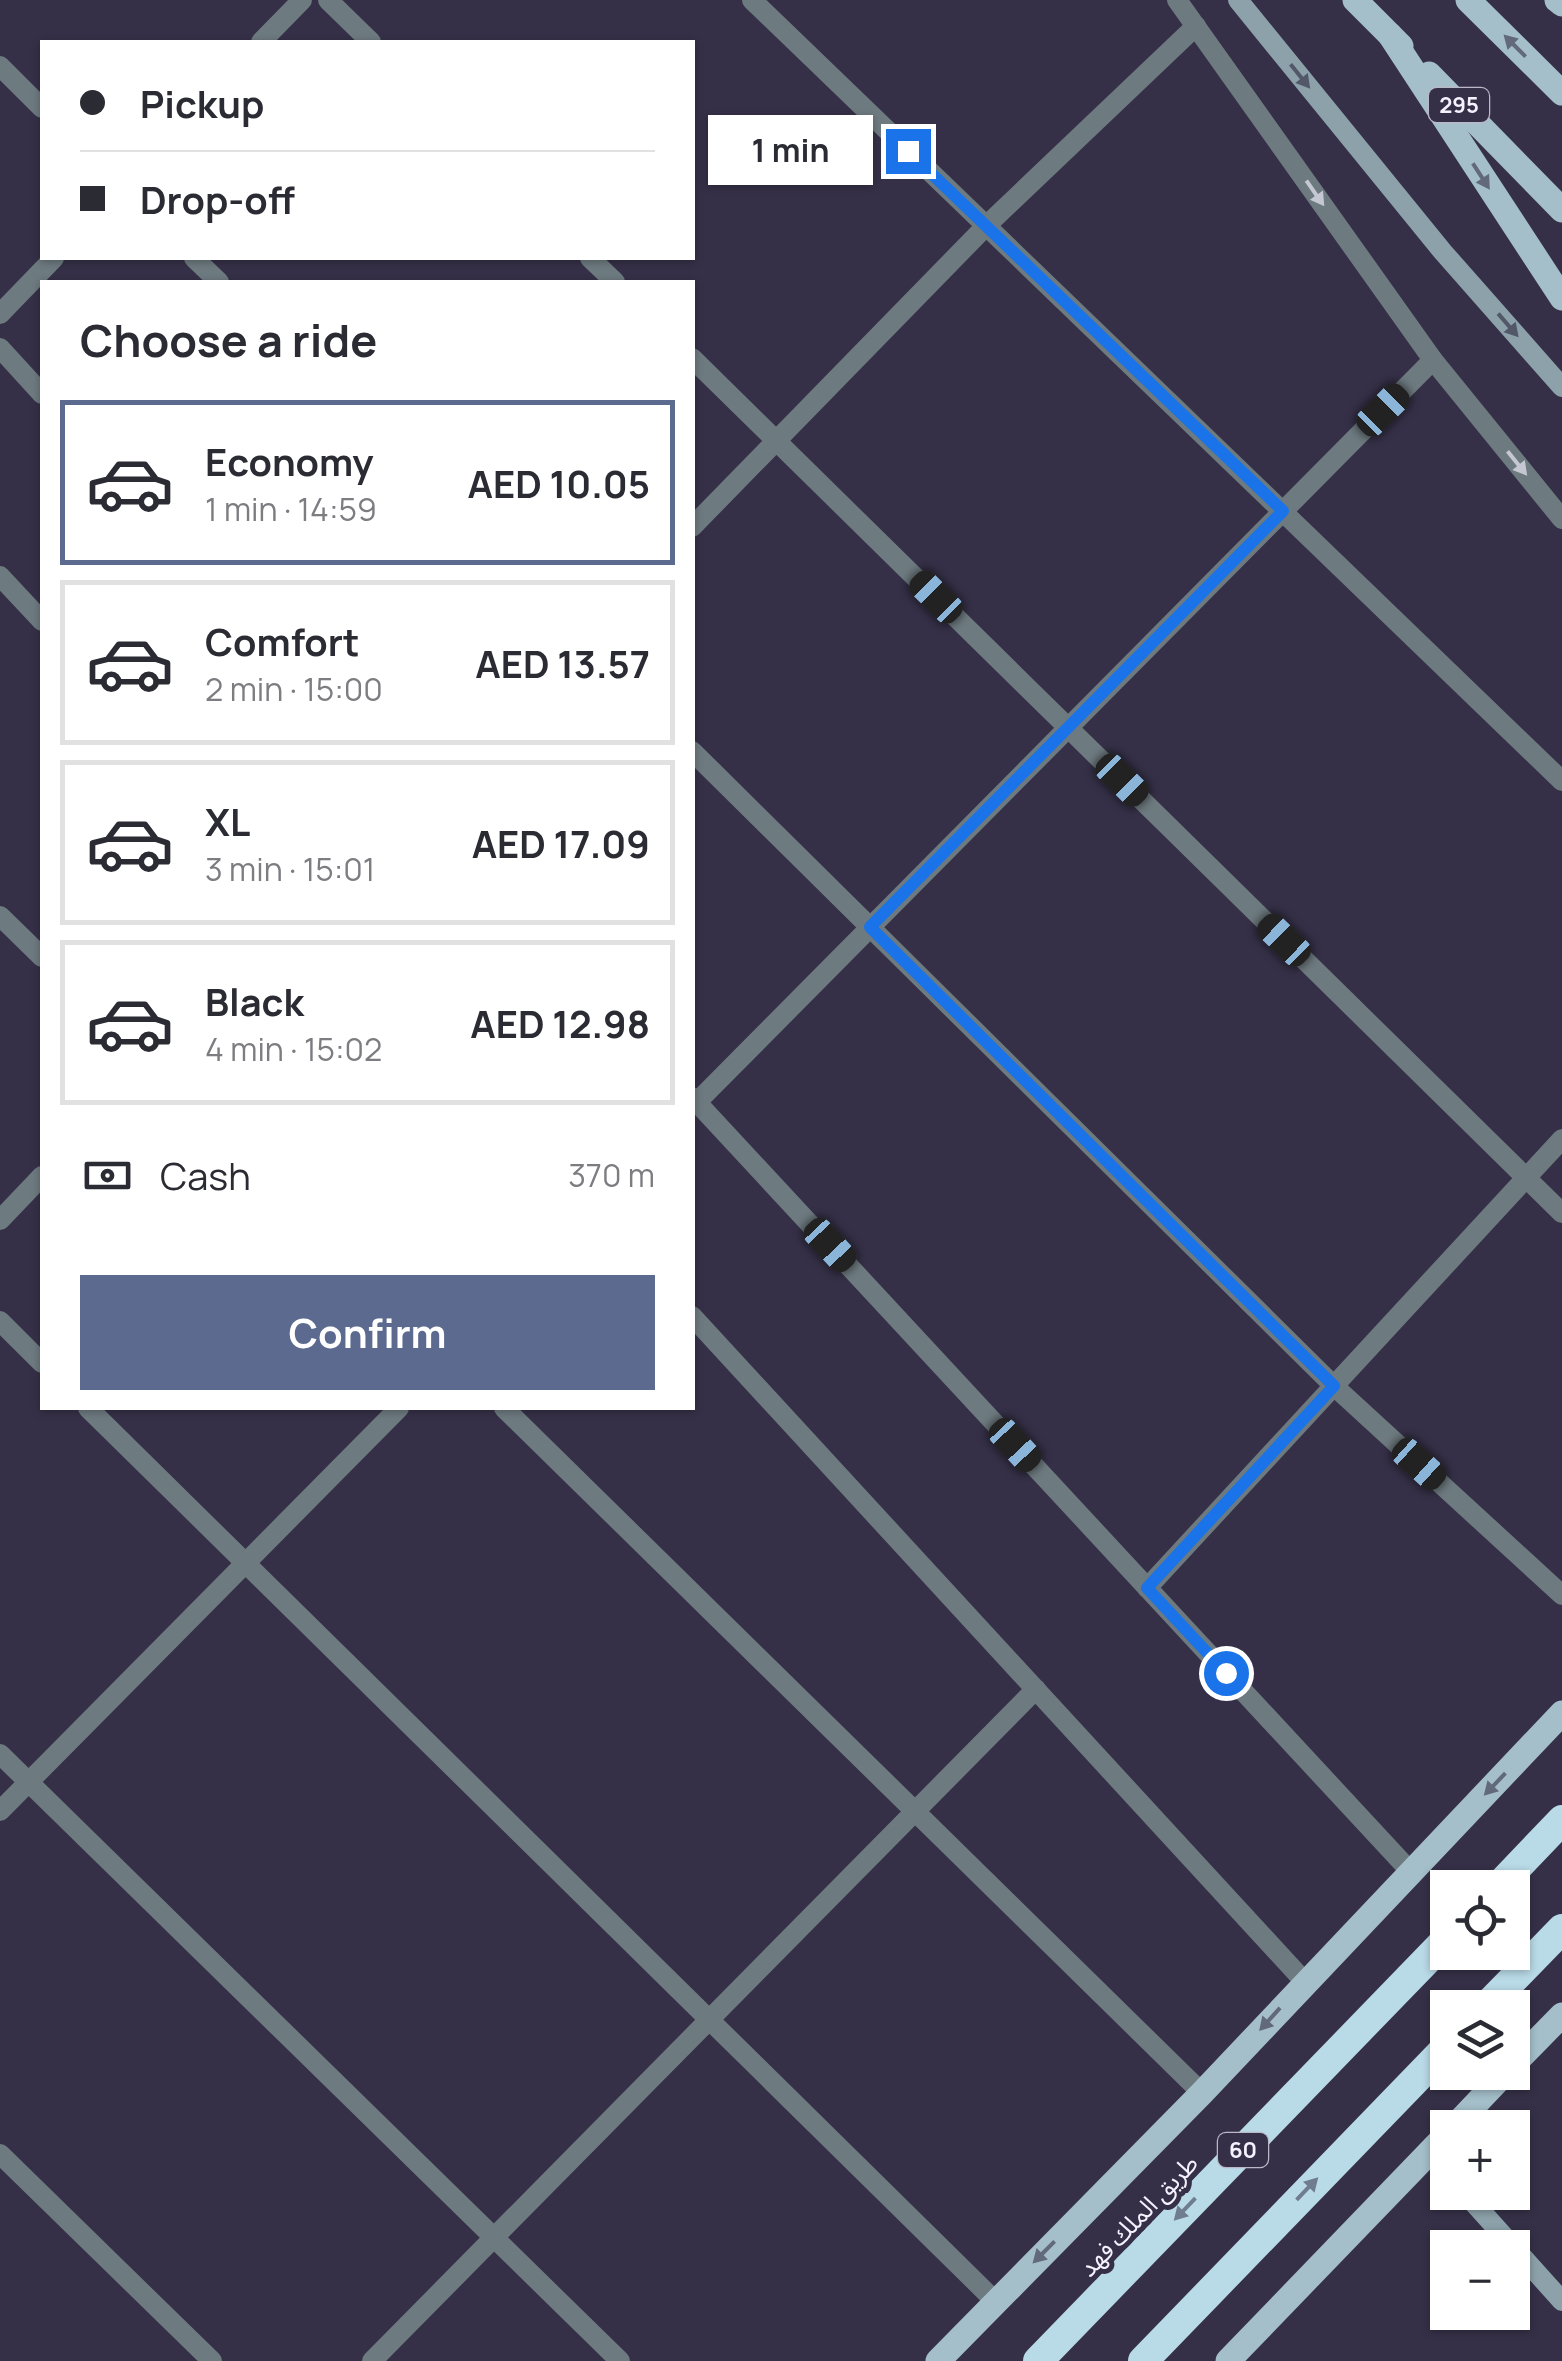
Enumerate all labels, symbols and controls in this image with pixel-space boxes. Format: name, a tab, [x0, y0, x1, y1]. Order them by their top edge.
one-way arrow	[1503, 35, 1527, 59]
one-way arrow	[1289, 63, 1310, 88]
text: Pickup	[140, 77, 264, 129]
road number: 295	[1429, 88, 1489, 122]
callout: 1 min	[708, 116, 873, 186]
text: 1 min	[751, 128, 830, 172]
route end	[886, 129, 931, 174]
one-way arrow	[1472, 162, 1490, 190]
text: Drop-off	[140, 173, 295, 225]
one-way arrow	[1305, 180, 1324, 206]
text: Choose a ride	[80, 309, 377, 371]
one-way arrow	[1496, 312, 1518, 337]
car	[1351, 378, 1415, 442]
text: Economy	[205, 435, 374, 487]
icon: car	[85, 438, 175, 528]
one-way arrow	[1506, 450, 1527, 476]
text: AED 10.05	[468, 457, 650, 509]
text: 1 min · 14:59	[205, 487, 377, 531]
car	[904, 565, 968, 629]
text: Comfort	[205, 615, 359, 667]
icon: car	[85, 618, 175, 708]
text: AED 13.57	[475, 637, 650, 689]
text: 2 min · 15:00	[205, 667, 383, 711]
car	[1090, 748, 1154, 812]
text: XL	[205, 795, 250, 847]
icon: car	[85, 798, 175, 888]
text: AED 17.09	[472, 817, 650, 869]
text: 3 min · 15:01	[205, 847, 375, 891]
car	[1252, 908, 1316, 972]
text: Black	[205, 975, 304, 1027]
icon: car	[85, 978, 175, 1068]
text: AED 12.98	[470, 997, 650, 1049]
text: 4 min · 15:02	[205, 1027, 382, 1071]
icon: cash	[80, 1148, 135, 1203]
text: Cash	[160, 1149, 251, 1201]
text: 370 m	[568, 1153, 655, 1197]
car	[799, 1213, 861, 1277]
button: Confirm	[80, 1275, 655, 1390]
car	[984, 1413, 1046, 1477]
car	[1387, 1433, 1451, 1495]
route start	[1204, 1651, 1249, 1696]
one-way arrow	[1484, 1772, 1507, 1796]
map controls	[1430, 1870, 1530, 2330]
button: locate	[1430, 1870, 1530, 1970]
button: layers	[1430, 1990, 1530, 2090]
one-way arrow	[1259, 2007, 1282, 2031]
button: +	[1430, 2110, 1530, 2210]
road number: 60	[1218, 2133, 1268, 2167]
street label: طريق الملك فهد	[1070, 2146, 1206, 2284]
one-way arrow	[1295, 2178, 1318, 2202]
one-way arrow	[1174, 2197, 1197, 2221]
button: −	[1430, 2230, 1530, 2330]
one-way arrow	[1033, 2240, 1056, 2264]

